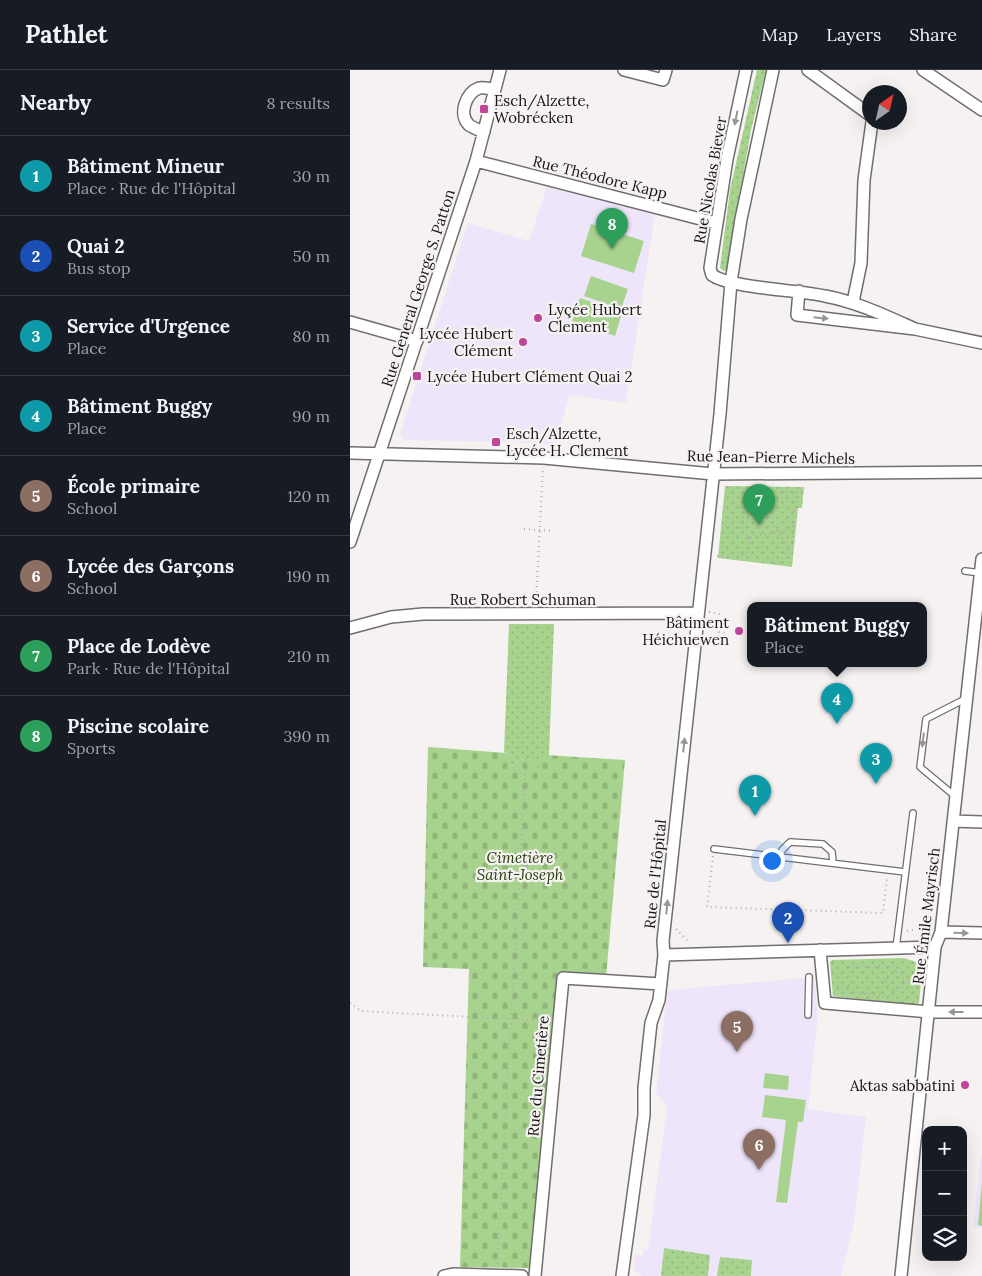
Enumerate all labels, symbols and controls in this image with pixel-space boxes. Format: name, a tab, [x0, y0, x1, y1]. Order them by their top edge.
text: Pathlet	[25, 19, 108, 50]
text: Map	[762, 23, 798, 46]
text: Layers	[826, 23, 881, 46]
text: Share	[909, 23, 957, 46]
north arrow	[862, 85, 907, 130]
text: Nearby	[20, 89, 91, 116]
place label: Esch/Alzette, Wobrécken	[494, 91, 589, 127]
text: 8 results	[266, 93, 330, 113]
marker: Esch/Alzette, Wobrécken	[478, 103, 490, 115]
one-way arrow	[732, 110, 740, 125]
street label: Rue Nicolas Biever	[689, 114, 731, 245]
street label: Rue Théodore Kapp	[531, 151, 669, 203]
text: Bâtiment Mineur	[67, 154, 224, 178]
text: 1	[33, 166, 39, 186]
text: 30 m	[293, 166, 330, 186]
text: Place · Rue de l'Hôpital	[67, 178, 236, 198]
street label: Rue General George S. Patton	[377, 187, 459, 389]
pin: 8	[596, 208, 628, 249]
text: Quai 2	[67, 234, 125, 258]
text: 2	[32, 246, 40, 266]
text: 50 m	[293, 246, 330, 266]
text: Bus stop	[67, 258, 131, 278]
place label: Lyçée Hubert Clement	[548, 300, 642, 336]
marker: Lyçée Hubert Clement	[532, 312, 544, 324]
text: Service d'Urgence	[67, 314, 230, 338]
one-way arrow	[813, 314, 829, 322]
place label: Lycée Hubert Clément	[419, 324, 513, 360]
text: 3	[32, 326, 40, 346]
text: 80 m	[293, 326, 330, 346]
marker: Lycée Hubert Clément	[517, 336, 529, 348]
text: Place	[67, 338, 106, 358]
place label: Lycée Hubert Clément Quai 2	[427, 367, 633, 386]
marker: Lycée Hubert Clément Quai 2	[411, 370, 423, 382]
text: Bâtiment Buggy	[67, 394, 212, 418]
text: 4	[32, 406, 40, 426]
text: 90 m	[292, 406, 330, 426]
text: Place	[67, 418, 106, 438]
place label: Esch/Alzette, Lycée H. Clement	[506, 424, 629, 460]
marker: Esch/Alzette, Lycée H. Clement	[490, 436, 502, 448]
street label: Rue Jean-Pierre Michels	[687, 446, 855, 468]
text: École primaire	[67, 474, 200, 498]
pin: 7	[743, 484, 775, 525]
text: 5	[32, 486, 40, 506]
text: 120 m	[287, 486, 330, 506]
text: School	[67, 498, 117, 518]
text: Lycée des Garçons	[67, 554, 234, 578]
text: 6	[31, 566, 41, 586]
text: 190 m	[286, 566, 330, 586]
text: School	[67, 578, 117, 598]
street label: Rue Robert Schuman	[450, 590, 596, 609]
popup	[747, 602, 927, 667]
place label: Bâtiment Héichuewen	[642, 613, 729, 649]
text: Bâtiment Buggy	[764, 613, 910, 637]
marker: Bâtiment Héichuewen	[733, 625, 745, 637]
text: Place de Lodève	[67, 634, 211, 658]
text: Place	[764, 637, 804, 657]
text: 7	[32, 646, 40, 666]
text: 210 m	[287, 646, 330, 666]
text: Park · Rue de l'Hôpital	[67, 658, 230, 678]
pin: 4	[821, 683, 853, 724]
text: Piscine scolaire	[67, 714, 209, 738]
text: 8	[31, 726, 41, 746]
text: 390 m	[283, 726, 330, 746]
one-way arrow	[919, 732, 927, 748]
one-way arrow	[680, 737, 688, 753]
text: Sports	[67, 738, 116, 758]
pin: 3	[860, 743, 892, 784]
pin: 1	[739, 775, 771, 816]
street label: Rue de l'Hôpital	[640, 818, 670, 930]
street label: Rue Émile Mayrisch	[908, 847, 944, 985]
park label: Cimetière Saint-Joseph	[477, 848, 564, 884]
your location	[759, 848, 785, 874]
one-way arrow	[663, 898, 671, 914]
pin: 2	[772, 902, 804, 943]
one-way arrow	[954, 929, 970, 937]
one-way arrow	[948, 1008, 964, 1016]
pin: 5	[721, 1011, 753, 1052]
street label: Rue du Cimetière	[523, 1015, 553, 1137]
place label: Aktas sabbatini	[849, 1076, 955, 1095]
marker: Aktas sabbatini	[959, 1079, 971, 1091]
map controls	[922, 1126, 967, 1261]
button: +	[922, 1126, 967, 1171]
pin: 6	[743, 1129, 775, 1170]
button: −	[922, 1171, 967, 1216]
button: layers	[922, 1216, 967, 1261]

